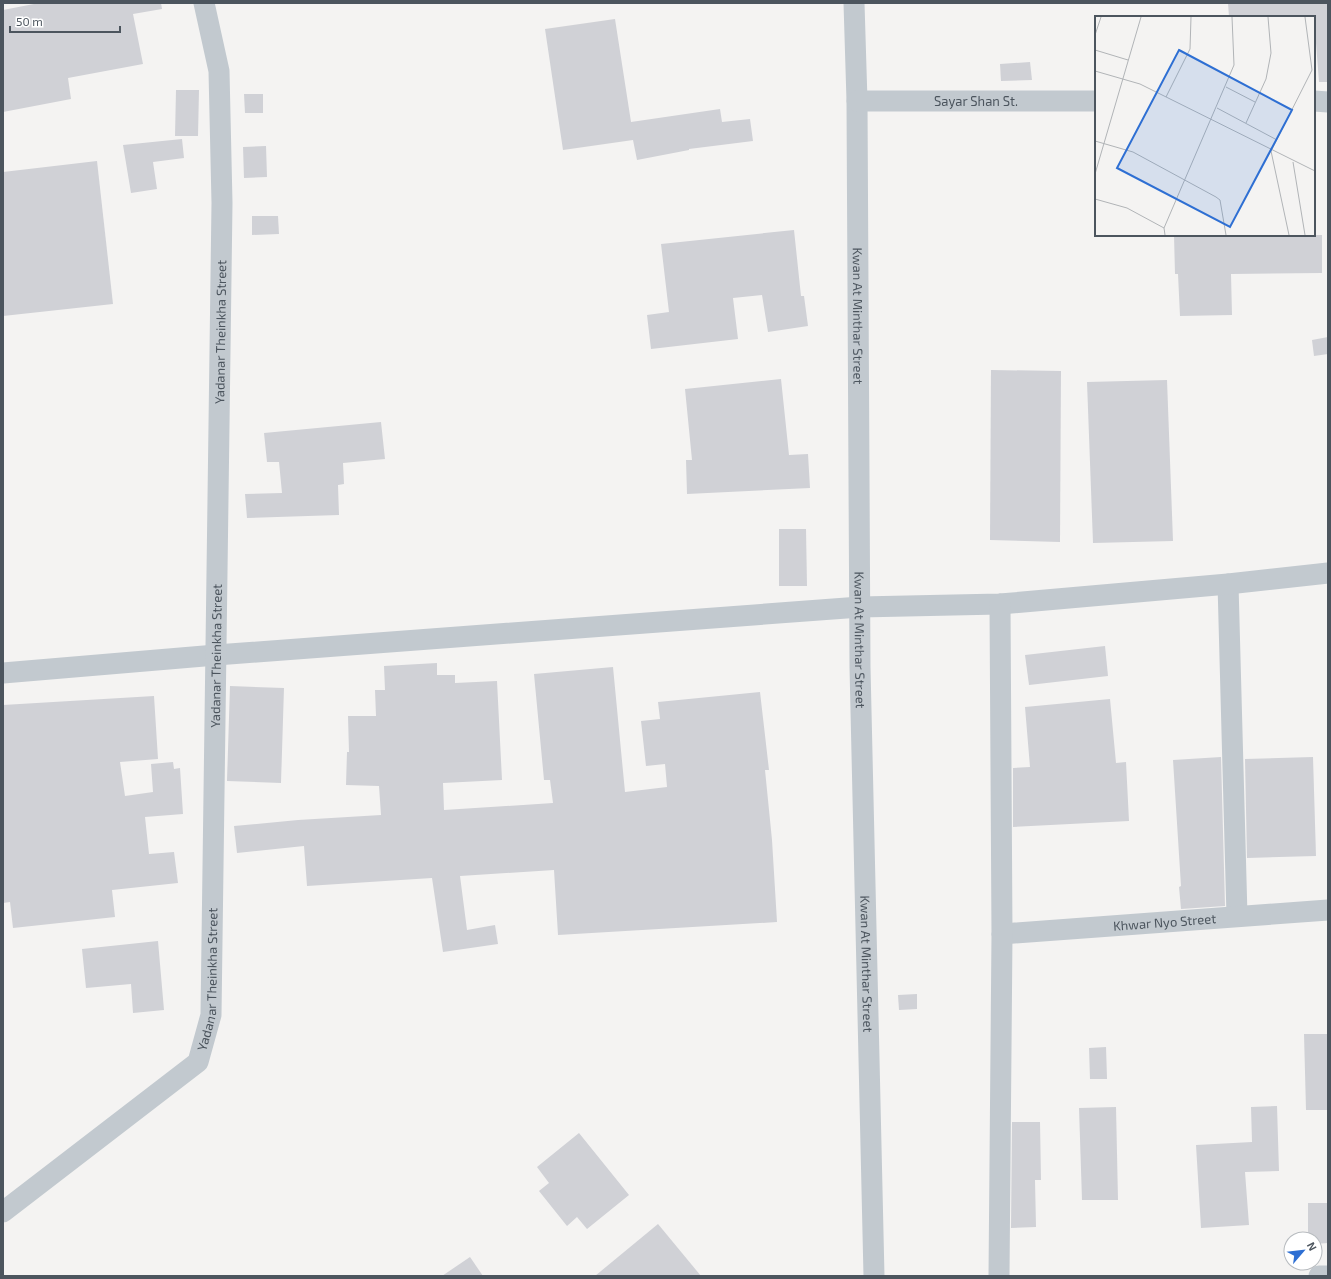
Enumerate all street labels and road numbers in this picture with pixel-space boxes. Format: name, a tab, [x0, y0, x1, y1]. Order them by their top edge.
street label: Sayar Shan St.	[934, 93, 1018, 109]
street label: Kwan At Minthar Street	[850, 247, 867, 385]
street label: Yadanar Theinkha Street	[211, 260, 229, 404]
street label: Kwan At Minthar Street	[851, 571, 869, 709]
street label: Yadanar Theinkha Street	[207, 584, 225, 728]
street label: Kwan At Minthar Street	[857, 895, 876, 1033]
street label: Yadanar Theinkha Street	[193, 908, 220, 1053]
street label: Khwar Nyo Street	[1112, 910, 1217, 934]

